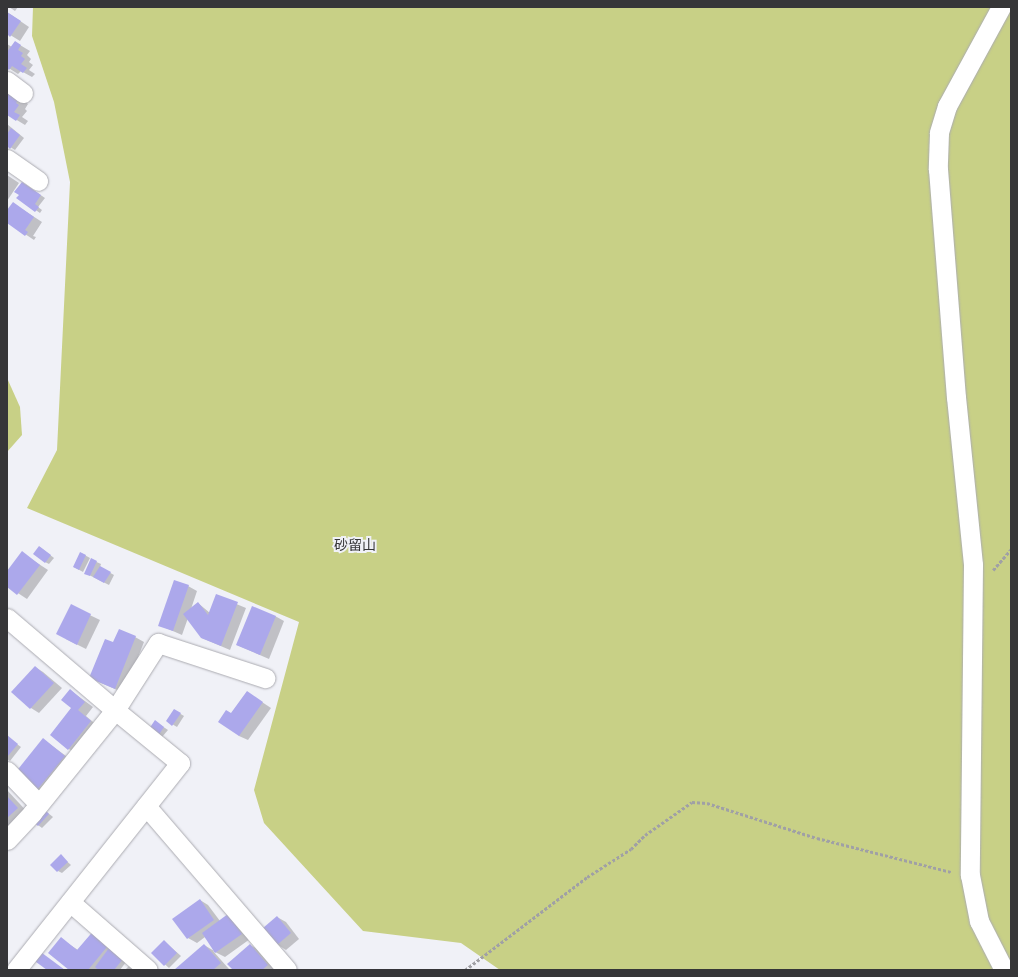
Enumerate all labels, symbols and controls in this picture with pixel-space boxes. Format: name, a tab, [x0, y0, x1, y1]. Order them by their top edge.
district label: 砂留山	[334, 537, 376, 553]

